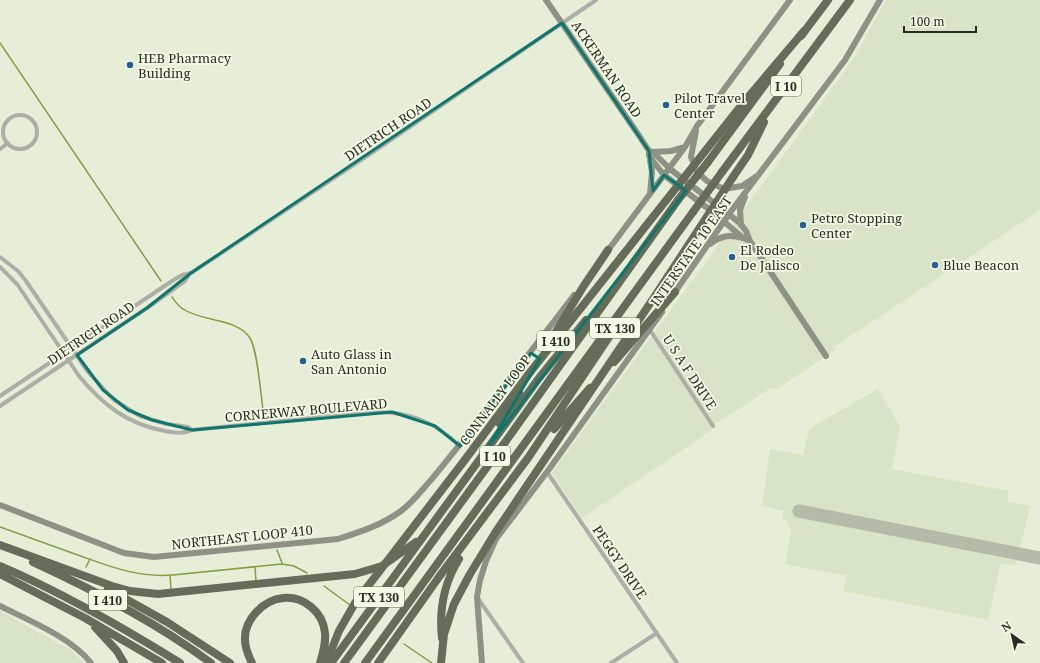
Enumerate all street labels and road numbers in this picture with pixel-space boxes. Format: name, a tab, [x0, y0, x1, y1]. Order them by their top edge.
street label: ACKERMAN ROAD	[568, 17, 646, 121]
road number: I 10	[771, 76, 801, 96]
street label: DIETRICH ROAD	[341, 93, 435, 165]
street label: INTERSTATE 10 EAST	[646, 192, 736, 310]
street label: DIETRICH ROAD	[44, 297, 138, 369]
road number: TX 130	[590, 318, 640, 338]
road number: I 410	[537, 331, 575, 351]
street label: U S A F DRIVE	[659, 331, 721, 413]
street label: CONNALLY LOOP	[455, 351, 535, 449]
street label: CORNERWAY BOULEVARD	[224, 394, 388, 426]
road number: I 10	[480, 446, 510, 466]
street label: NORTHEAST LOOP 410	[170, 521, 314, 553]
street label: PEGGY DRIVE	[589, 522, 651, 602]
road number: TX 130	[354, 587, 404, 607]
road number: I 410	[89, 590, 127, 610]

